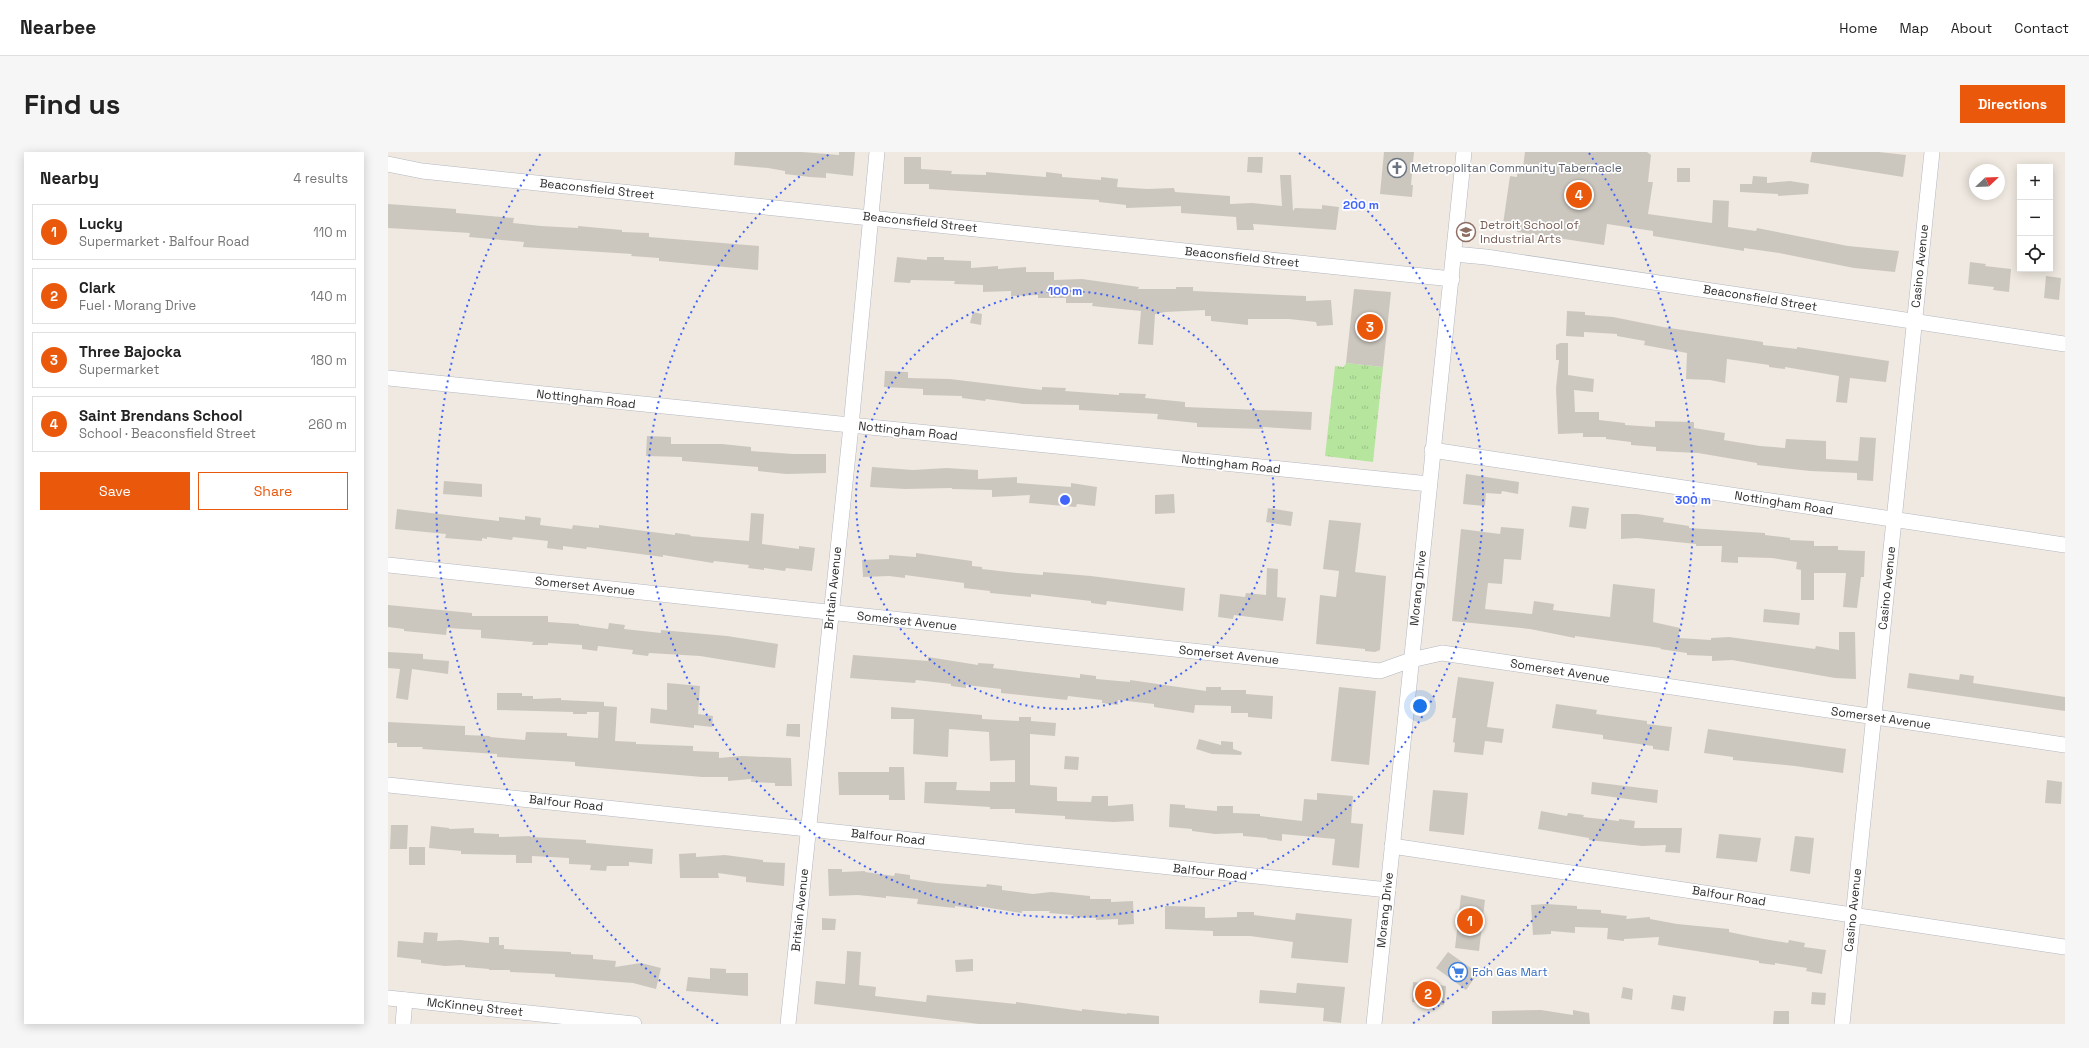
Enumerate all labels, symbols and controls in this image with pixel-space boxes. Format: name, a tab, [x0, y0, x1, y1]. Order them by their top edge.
text: Nearbee	[20, 15, 96, 40]
text: Home	[1839, 19, 1877, 37]
text: Map	[1899, 19, 1929, 37]
text: About	[1951, 19, 1992, 37]
text: Contact	[2014, 19, 2069, 37]
button: Directions	[1960, 85, 2065, 123]
text: Find us	[24, 86, 121, 122]
church icon: Metropolitan Community Tabernacle	[1386, 157, 1408, 179]
place label: Metropolitan Community Tabernacle	[1411, 160, 1622, 176]
north arrow	[1969, 164, 2005, 200]
map controls	[2017, 164, 2053, 272]
button: +	[2017, 164, 2053, 200]
text: Nearby	[40, 167, 99, 189]
text: 4 results	[293, 170, 348, 187]
street label: Beaconsfield Street	[539, 175, 655, 203]
pin: 4	[1566, 180, 1592, 210]
text: 200 m	[1343, 197, 1379, 213]
button: −	[2017, 200, 2053, 236]
street label: Beaconsfield Street	[862, 208, 978, 236]
text: Lucky	[79, 214, 123, 233]
place label: Detroit School of Industrial Arts	[1480, 217, 1579, 247]
school or university icon: Detroit School of Industrial Arts	[1455, 221, 1477, 243]
street label: Casino Avenue	[1908, 223, 1932, 309]
text: 1	[51, 224, 57, 241]
text: 110 m	[313, 224, 347, 241]
text: Supermarket · Balfour Road	[79, 233, 249, 250]
button: locate	[2017, 236, 2053, 272]
street label: Beaconsfield Street	[1184, 243, 1300, 271]
text: Clark	[79, 278, 116, 297]
street label: Beaconsfield Street	[1702, 281, 1818, 315]
text: 100 m	[1048, 283, 1082, 299]
text: 2	[50, 288, 58, 305]
text: 140 m	[311, 288, 347, 305]
text: Fuel · Morang Drive	[79, 297, 196, 314]
pin: 3	[1357, 312, 1383, 342]
text: Three Bajocka	[79, 342, 181, 361]
text: 3	[50, 352, 58, 369]
text: 180 m	[311, 352, 347, 369]
text: Supermarket	[79, 361, 160, 378]
street label: Nottingham Road	[535, 386, 637, 412]
text: Saint Brendans School	[79, 406, 243, 425]
text: 4	[50, 416, 58, 433]
text: 260 m	[308, 416, 347, 433]
street label: Nottingham Road	[857, 418, 959, 444]
text: School · Beaconsfield Street	[79, 425, 256, 442]
street label: Nottingham Road	[1180, 451, 1282, 477]
button: Save	[40, 472, 190, 510]
button: Share	[198, 472, 348, 510]
street label: Nottingham Road	[1733, 487, 1835, 519]
text: 300 m	[1675, 492, 1711, 508]
centre of rings	[1058, 493, 1072, 507]
street label: Casino Avenue	[1875, 545, 1899, 631]
street label: Britain Avenue	[821, 546, 845, 630]
street label: Morang Drive	[1406, 549, 1430, 627]
street label: Somerset Avenue	[534, 573, 636, 599]
street label: Somerset Avenue	[856, 608, 958, 634]
street label: Somerset Avenue	[1178, 642, 1280, 668]
street label: Somerset Avenue	[1509, 655, 1611, 687]
your location	[1410, 696, 1430, 716]
street label: Somerset Avenue	[1830, 703, 1932, 733]
street label: Balfour Road	[528, 791, 604, 815]
street label: Balfour Road	[850, 825, 926, 849]
street label: Balfour Road	[1172, 860, 1248, 884]
street label: Casino Avenue	[1841, 867, 1865, 953]
street label: Britain Avenue	[788, 868, 812, 952]
street label: Morang Drive	[1373, 871, 1397, 949]
street label: Balfour Road	[1691, 882, 1767, 910]
pin: 1	[1457, 906, 1483, 936]
supermarket icon: Foh Gas Mart	[1447, 961, 1469, 983]
place label: Foh Gas Mart	[1472, 964, 1548, 980]
pin: 2	[1415, 979, 1441, 1009]
street label: McKinney Street	[426, 994, 524, 1020]

